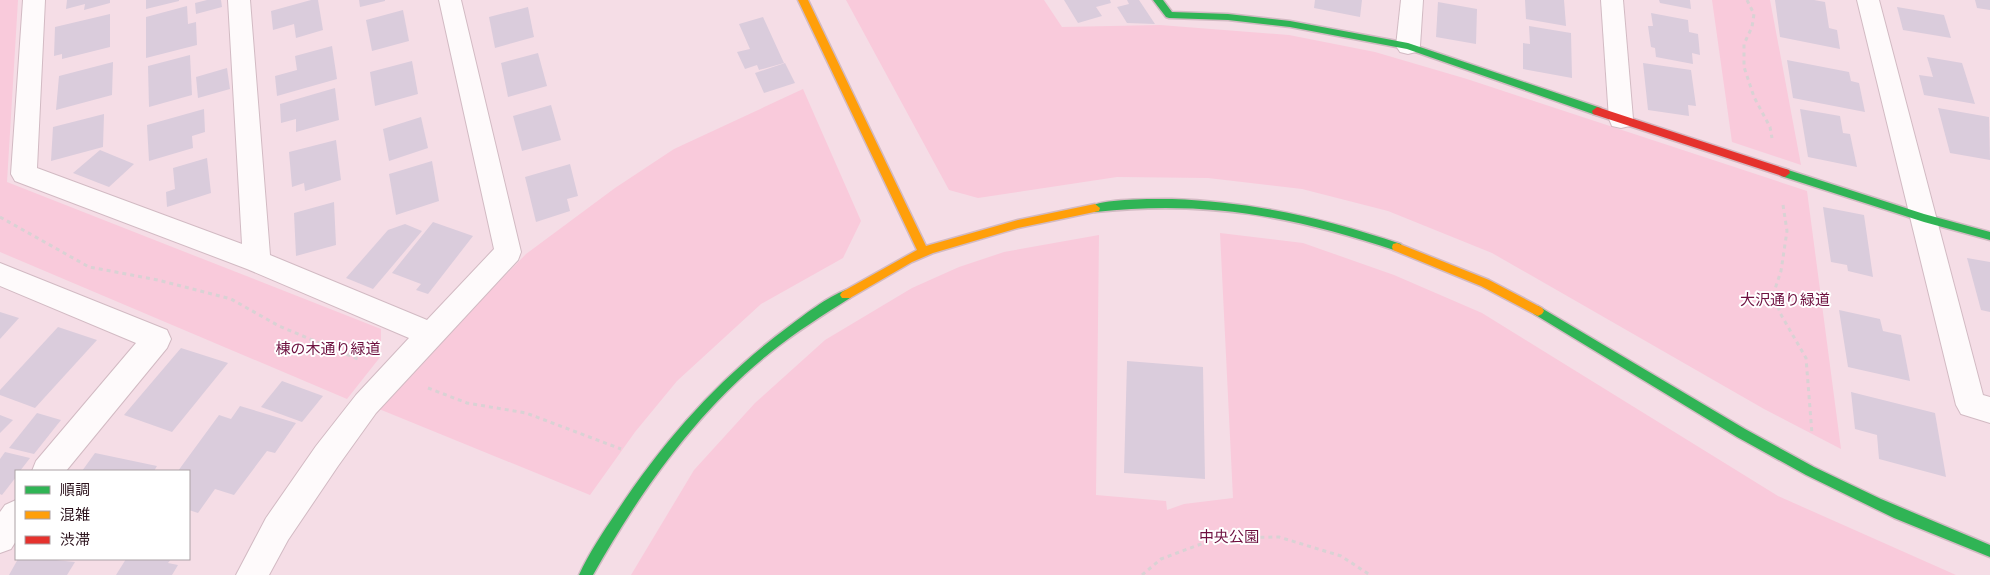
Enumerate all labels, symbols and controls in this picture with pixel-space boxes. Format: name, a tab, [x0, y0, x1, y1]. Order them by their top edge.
park label: 大沢通り緑道	[1740, 289, 1830, 310]
park label: 棟の木通り緑道	[275, 338, 381, 359]
legend	[15, 470, 190, 560]
text: 順調	[60, 479, 90, 500]
text: 混雑	[60, 504, 90, 525]
park label: 中央公園	[1199, 526, 1259, 547]
text: 渋滞	[60, 529, 90, 550]

